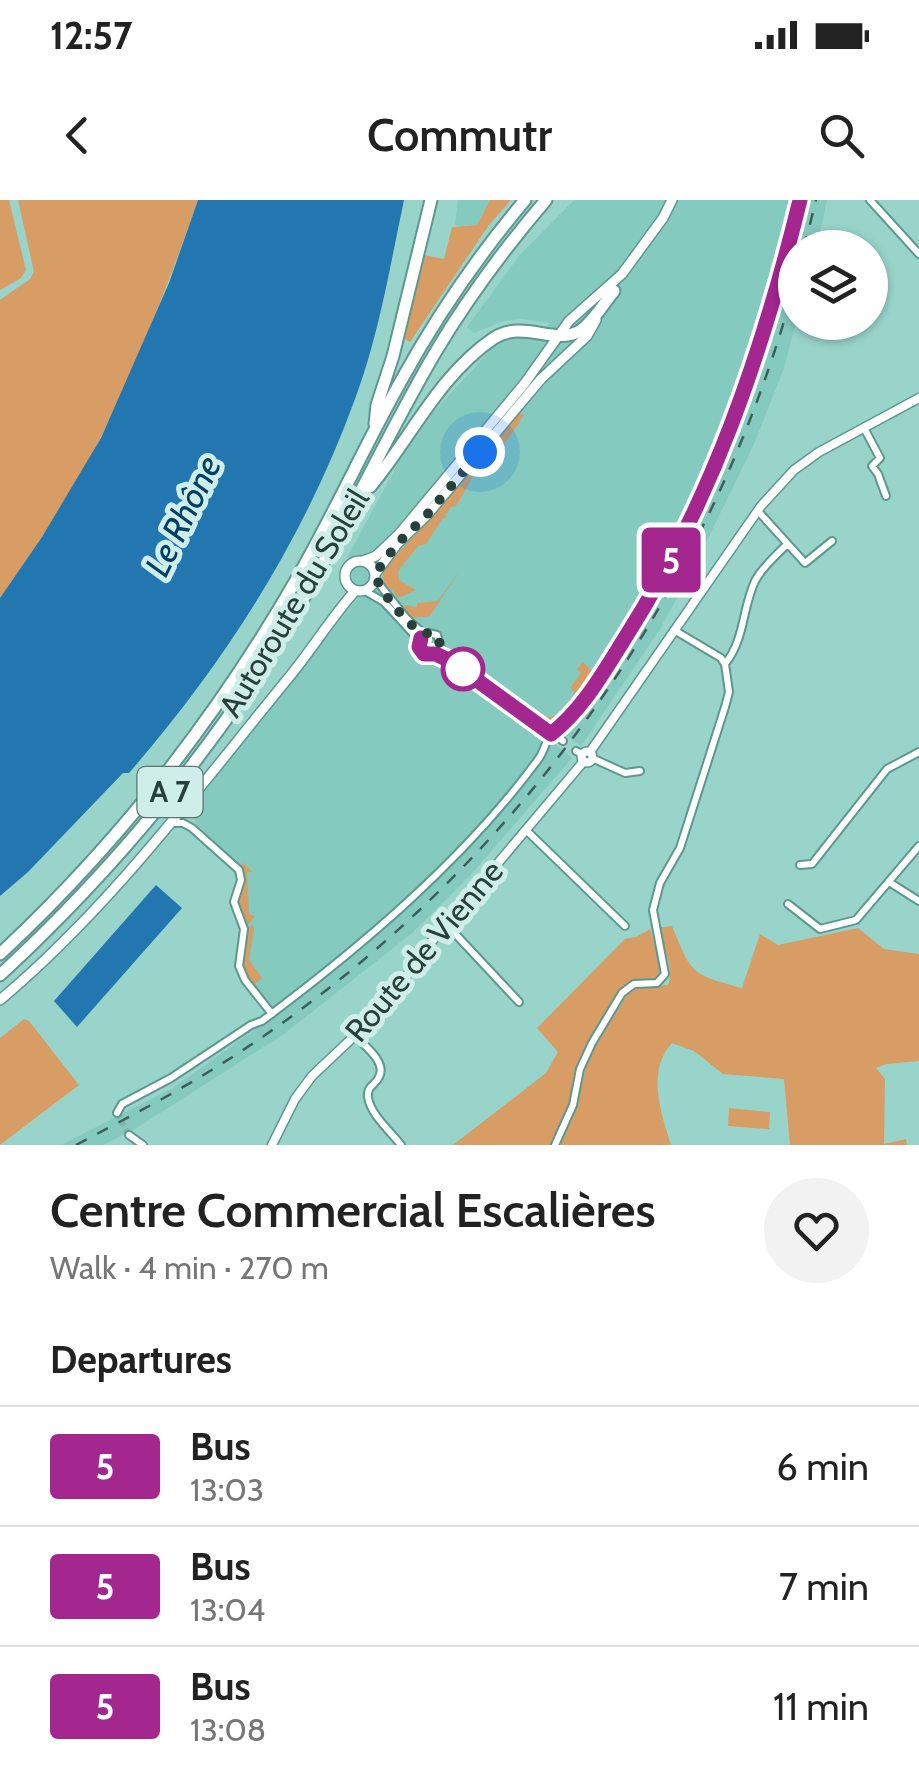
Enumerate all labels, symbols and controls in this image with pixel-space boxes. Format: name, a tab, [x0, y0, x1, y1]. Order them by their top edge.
text: 12:57	[50, 12, 132, 59]
icon: back	[50, 108, 105, 163]
text: Commutr	[367, 108, 552, 162]
icon: search	[814, 108, 869, 163]
map controls	[778, 230, 888, 340]
button: layers	[778, 230, 888, 340]
your location	[455, 427, 505, 477]
water label: Le Rhône	[135, 449, 230, 583]
street label: Autoroute du Soleil	[210, 481, 377, 724]
line badge: 5	[638, 528, 704, 592]
text: 5	[662, 539, 680, 582]
unlabelled marker	[442, 648, 484, 690]
road number: A 7	[138, 767, 202, 817]
street label: Route de Vienne	[336, 852, 511, 1049]
button: heart	[764, 1178, 869, 1283]
text: Centre Commercial Escalières	[50, 1181, 656, 1239]
text: Walk · 4 min · 270 m	[50, 1248, 329, 1287]
text: Departures	[50, 1336, 232, 1383]
text: Bus	[190, 1423, 251, 1470]
text: 6 min	[776, 1443, 869, 1490]
text: 5	[96, 1445, 114, 1488]
text: 13:03	[190, 1470, 264, 1509]
text: Bus	[190, 1543, 251, 1590]
text: 7 min	[779, 1563, 869, 1610]
text: 5	[96, 1565, 114, 1608]
text: 13:04	[190, 1590, 265, 1629]
text: Bus	[190, 1663, 251, 1710]
text: 11 min	[773, 1683, 869, 1730]
text: 5	[96, 1685, 114, 1728]
text: 13:08	[190, 1710, 266, 1749]

